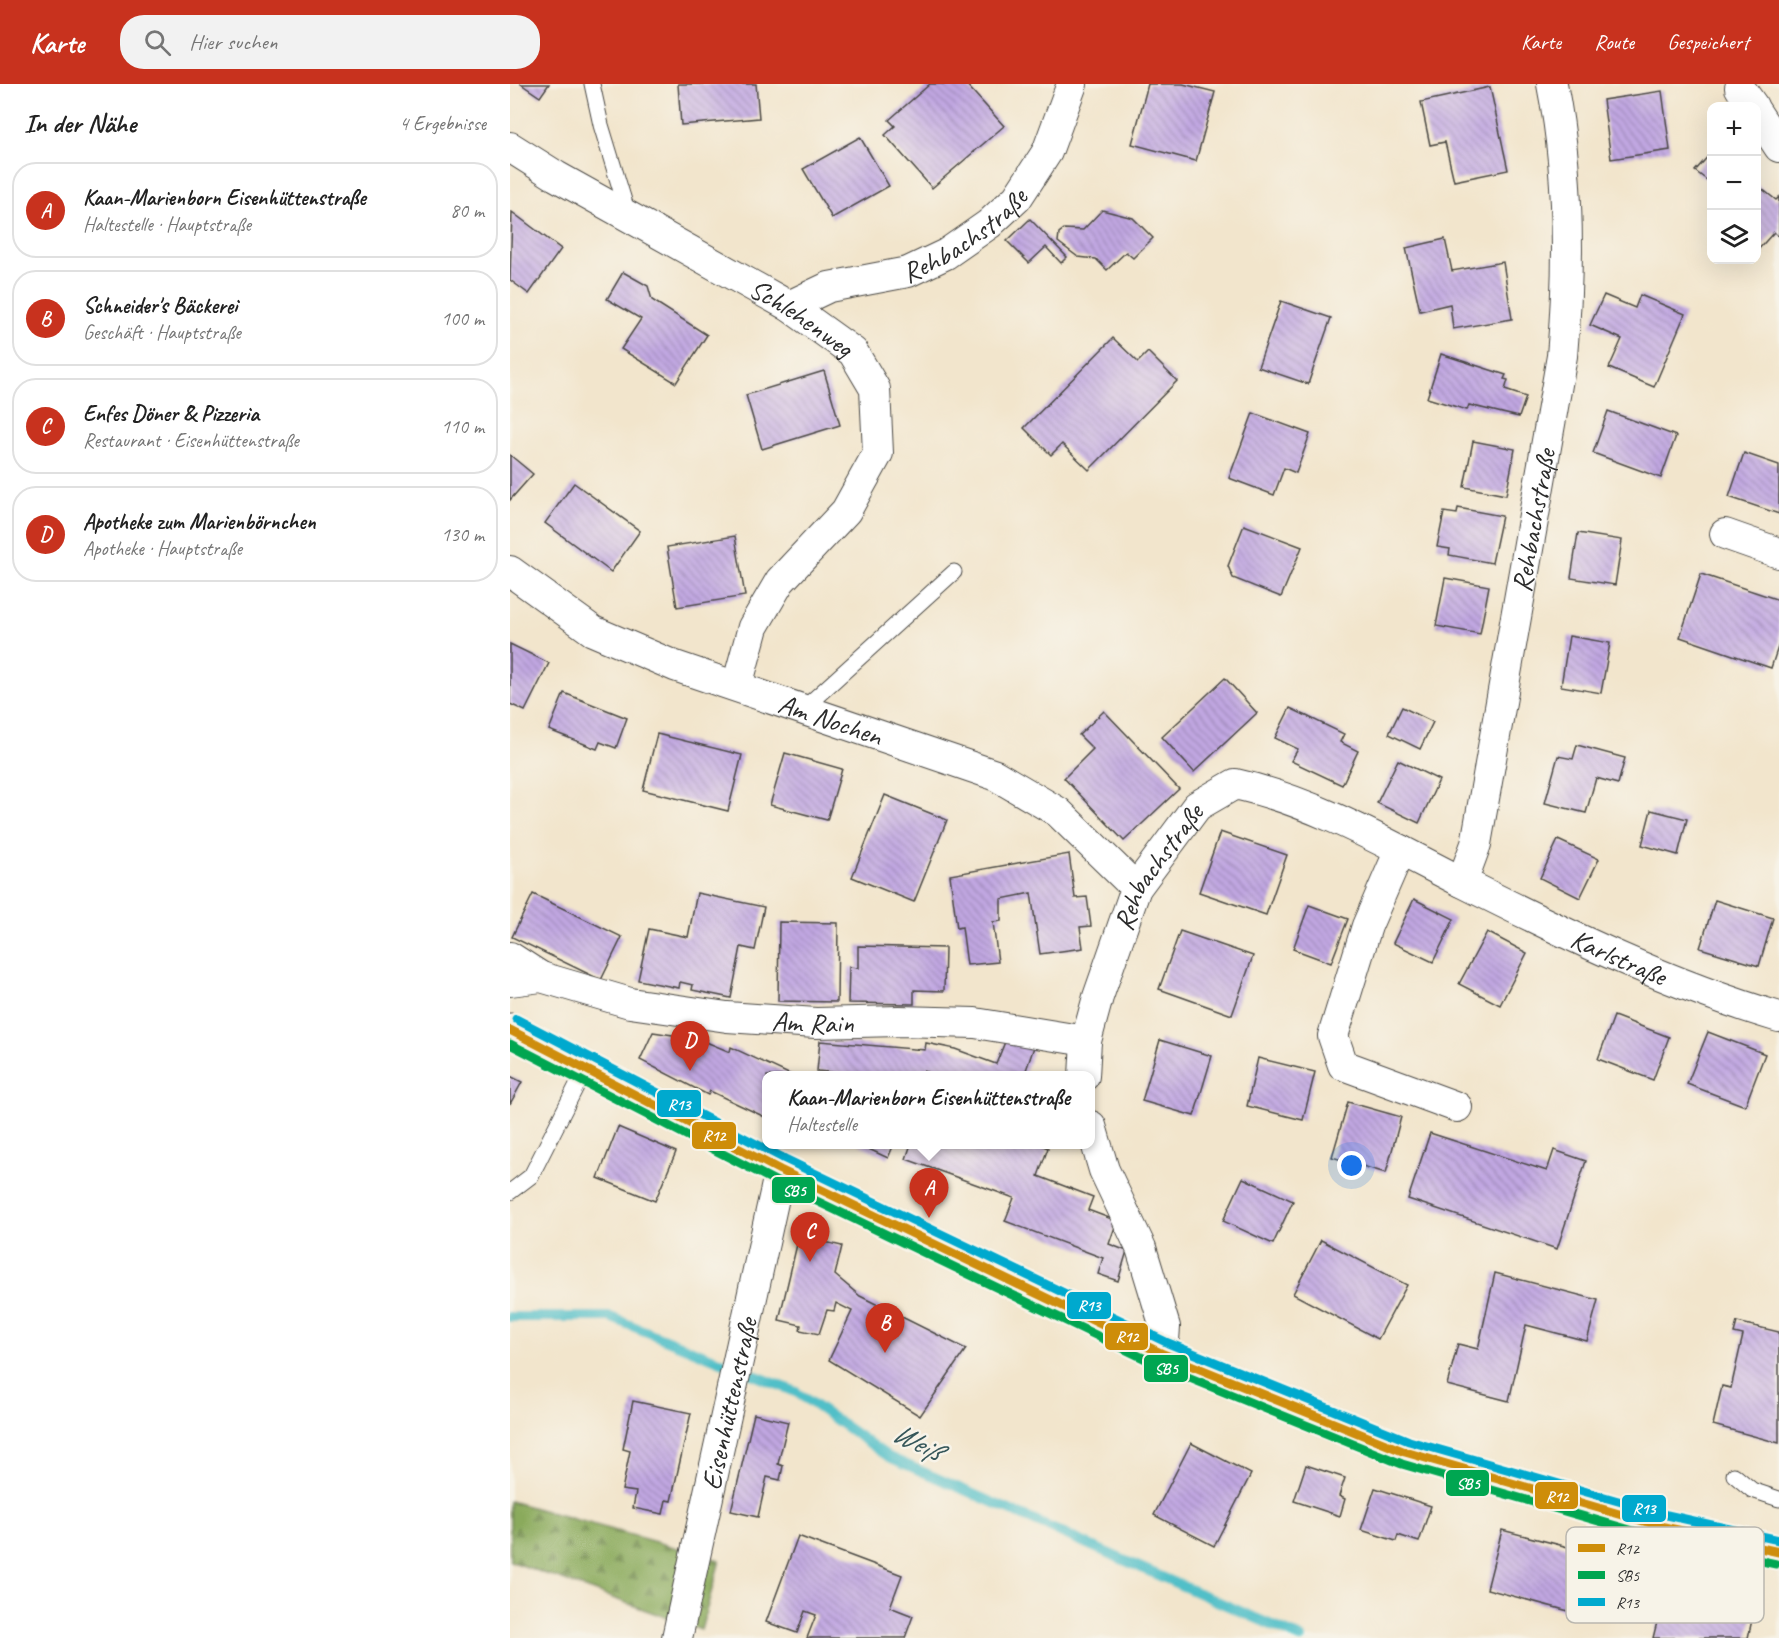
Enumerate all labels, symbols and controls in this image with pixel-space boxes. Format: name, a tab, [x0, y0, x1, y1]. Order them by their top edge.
search box	[120, 15, 540, 69]
text: Karte	[30, 25, 84, 60]
icon: search	[141, 26, 174, 59]
text: Hier suchen	[189, 28, 278, 56]
text: Karte	[1521, 29, 1561, 55]
text: Route	[1594, 29, 1634, 55]
text: Gespeichert	[1667, 29, 1749, 55]
map controls	[1707, 102, 1761, 264]
button: +	[1707, 102, 1761, 156]
text: In der Nähe	[24, 107, 136, 140]
text: 4 Ergebnisse	[399, 111, 486, 136]
button: −	[1707, 156, 1761, 210]
street label: Rehbachstraße	[896, 181, 1037, 290]
text: Kaan-Marienborn Eisenhüttenstraße	[83, 184, 366, 212]
text: A	[40, 198, 51, 223]
text: 80 m	[450, 198, 484, 223]
button: layers	[1707, 210, 1761, 264]
text: Haltestelle · Hauptstraße	[83, 212, 251, 237]
street label: Schlehenweg	[743, 271, 861, 365]
text: Schneider's Bäckerei	[83, 292, 237, 320]
text: B	[40, 306, 51, 331]
text: 100 m	[441, 306, 484, 331]
text: Geschäft · Hauptstraße	[83, 320, 241, 345]
text: Enfes Döner & Pizzeria	[83, 400, 259, 428]
text: C	[41, 414, 50, 439]
text: 110 m	[441, 414, 484, 439]
text: Restaurant · Eisenhüttenstraße	[83, 428, 299, 453]
street label: Rehbachstraße	[1504, 445, 1564, 595]
text: Apotheke zum Marienbörnchen	[83, 508, 316, 536]
text: D	[40, 522, 51, 547]
text: 130 m	[441, 522, 484, 547]
text: Apotheke · Hauptstraße	[83, 536, 242, 561]
street label: Am Nochen	[774, 686, 888, 754]
street label: Rehbachstraße	[1106, 795, 1212, 935]
street label: Karlstraße	[1565, 921, 1673, 994]
street label: Am Rain	[771, 1003, 854, 1041]
pin: D	[670, 1022, 710, 1071]
popup	[762, 1071, 1095, 1149]
text: Kaan-Marienborn Eisenhüttenstraße	[787, 1084, 1070, 1112]
line badge: R13	[656, 1089, 702, 1118]
text: R13	[667, 1095, 692, 1115]
text: Haltestelle	[787, 1112, 857, 1137]
line badge: R12	[691, 1121, 737, 1150]
text: R12	[702, 1126, 727, 1146]
your location	[1337, 1151, 1366, 1180]
pin: A	[910, 1168, 948, 1218]
line badge: SB5	[771, 1176, 816, 1204]
text: SB5	[782, 1181, 808, 1201]
pin: C	[790, 1212, 830, 1262]
line badge: R13	[1066, 1291, 1112, 1320]
text: R13	[1077, 1296, 1102, 1316]
pin: B	[866, 1304, 904, 1353]
street label: Eisenhüttenstraße	[693, 1313, 765, 1493]
line badge: R12	[1104, 1322, 1149, 1351]
text: R12	[1115, 1327, 1140, 1347]
line badge: SB5	[1143, 1354, 1189, 1383]
text: SB5	[1154, 1359, 1180, 1379]
water label: Weiß	[886, 1413, 955, 1473]
line badge: SB5	[1445, 1469, 1490, 1497]
text: SB5	[1456, 1474, 1482, 1494]
line badge: R12	[1534, 1481, 1579, 1510]
text: R12	[1545, 1487, 1570, 1507]
line badge: R13	[1621, 1494, 1667, 1523]
text: R13	[1632, 1499, 1657, 1519]
legend	[1566, 1527, 1764, 1623]
text: R12	[1616, 1539, 1641, 1559]
text: SB5	[1616, 1566, 1640, 1586]
text: R13	[1616, 1593, 1641, 1613]

